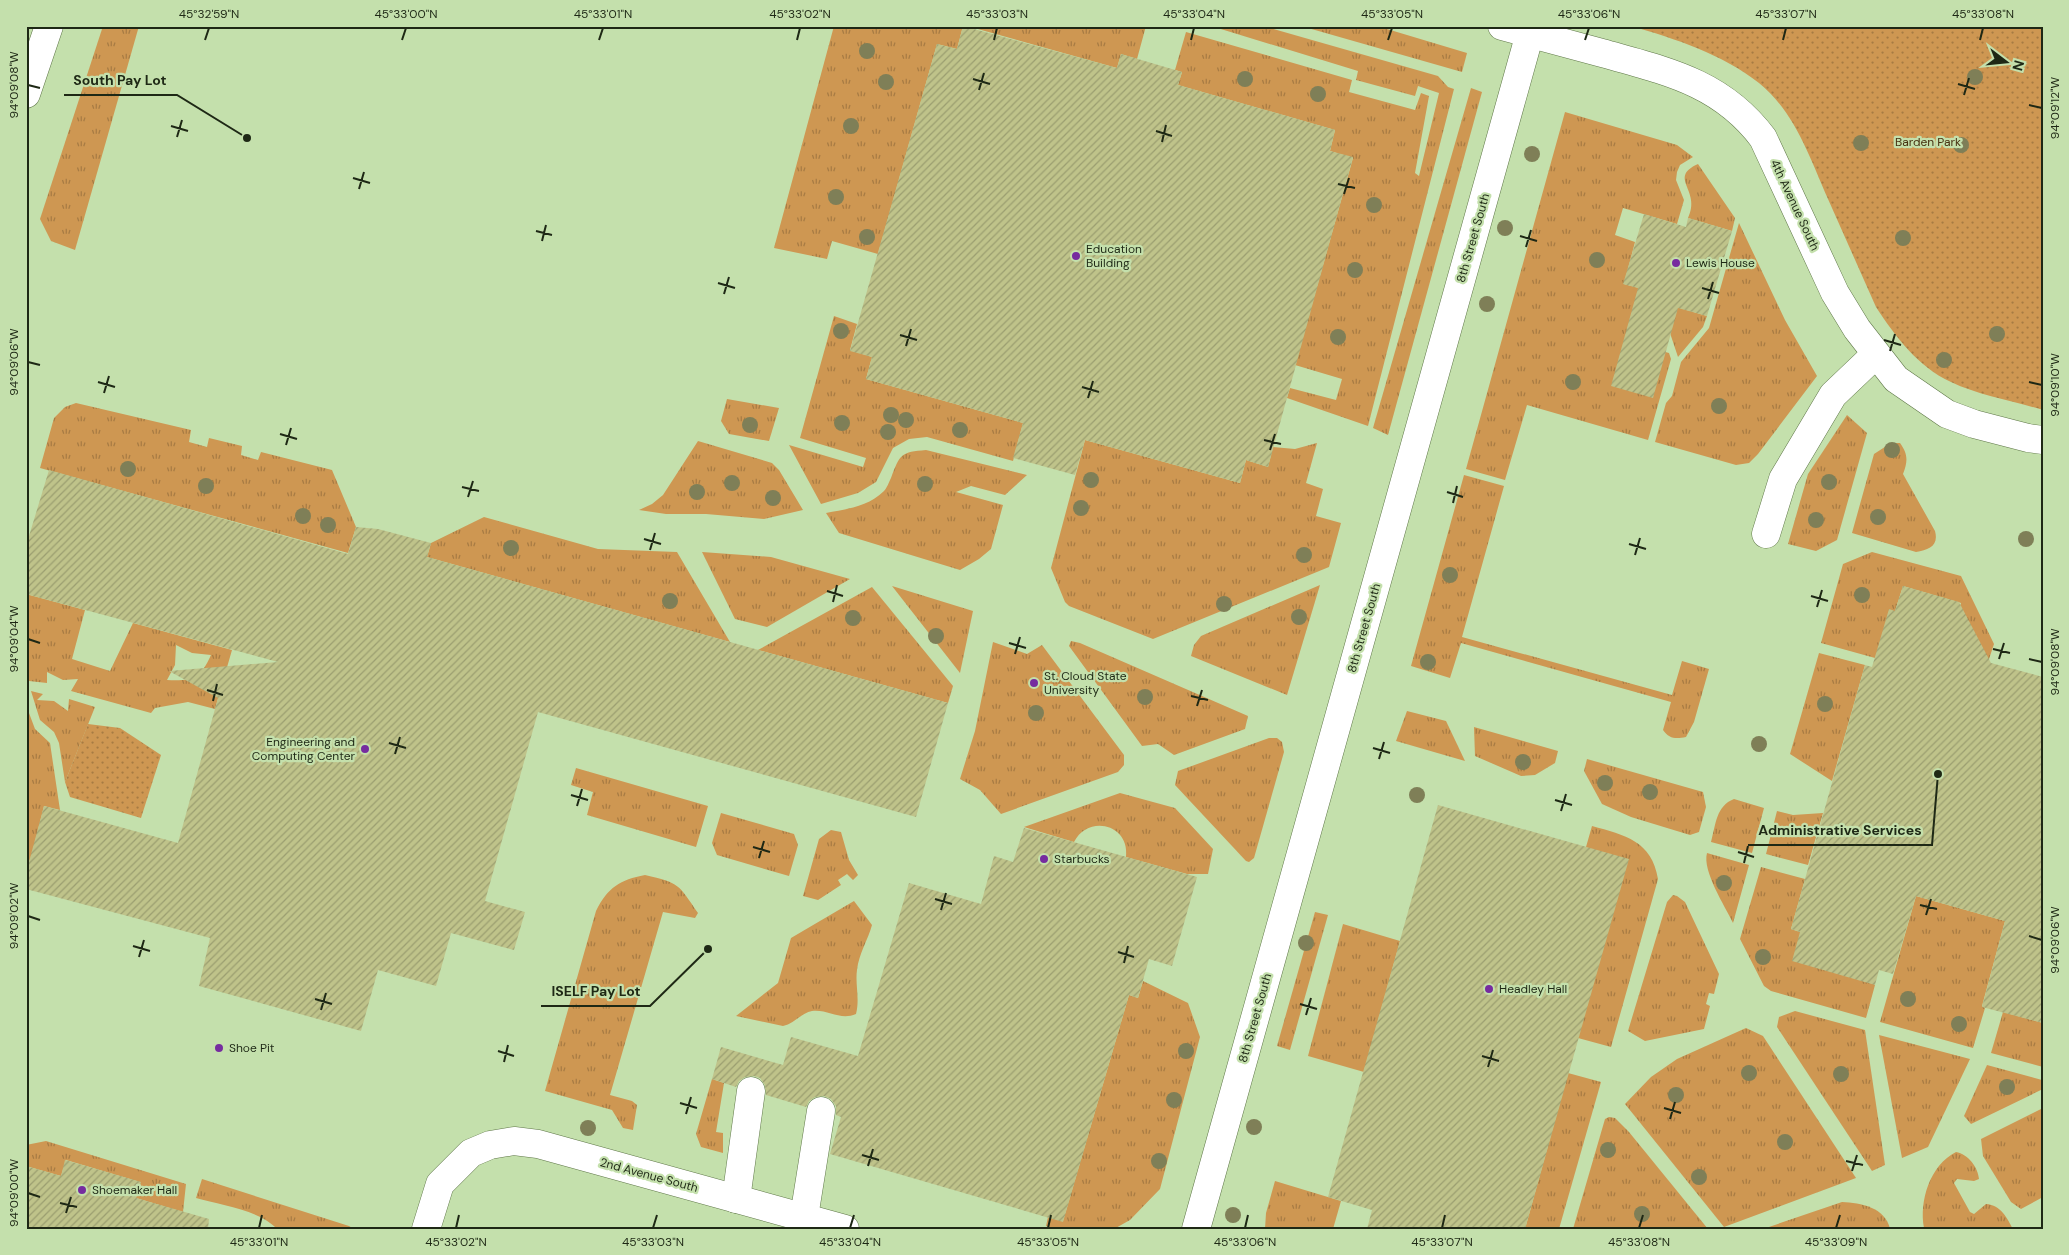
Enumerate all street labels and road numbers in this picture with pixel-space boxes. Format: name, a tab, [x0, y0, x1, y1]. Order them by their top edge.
street label: 4th Avenue South	[1767, 157, 1823, 253]
street label: 8th Street South	[1453, 192, 1493, 284]
street label: 8th Street South	[1344, 582, 1384, 674]
street label: 8th Street South	[1235, 972, 1275, 1064]
street label: 2nd Avenue South	[598, 1154, 700, 1196]

